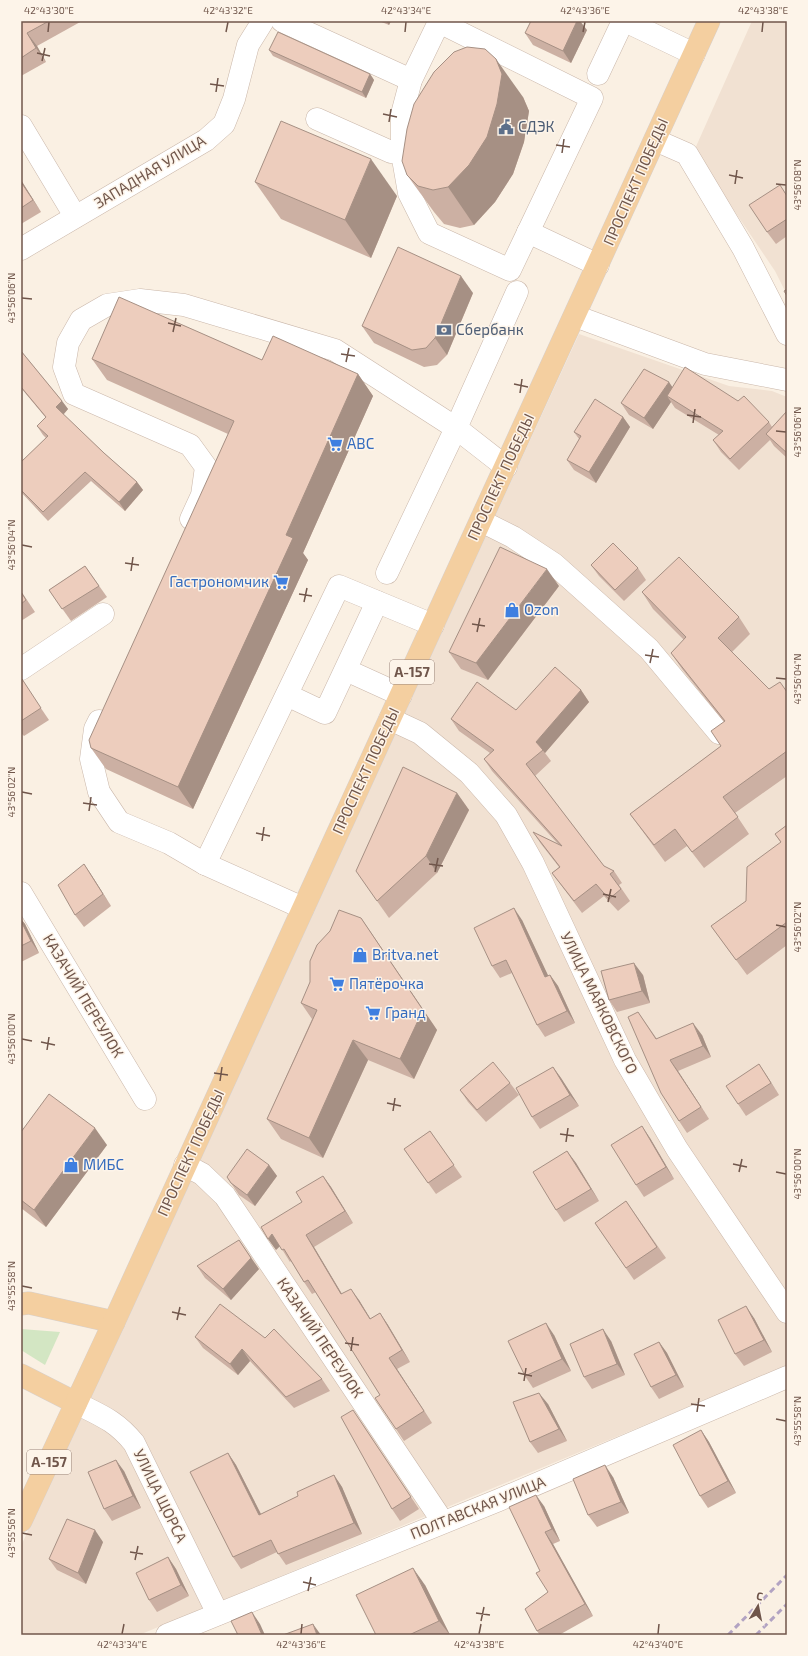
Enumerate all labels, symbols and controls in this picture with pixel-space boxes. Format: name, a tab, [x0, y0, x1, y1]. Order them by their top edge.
text: 42°43'30"E	[24, 4, 74, 16]
text: 42°43'32"E	[203, 4, 253, 16]
text: 42°43'34"E	[381, 4, 431, 16]
text: 42°43'36"E	[560, 4, 610, 16]
text: 42°43'38"E	[738, 4, 788, 16]
street label: ПРОСПЕКТ ПОБЕДЫ	[599, 115, 671, 248]
place label: СДЭК	[518, 117, 555, 135]
public building icon: СДЭК	[497, 118, 515, 136]
street label: ЗАПАДНАЯ УЛИЦА	[90, 130, 209, 212]
text: 43°56'08"N	[791, 159, 803, 211]
text: 43°56'06"N	[5, 273, 17, 323]
place label: Сбербанк	[456, 320, 524, 338]
bank icon: Сбербанк	[435, 321, 453, 339]
text: 43°56'06"N	[791, 407, 803, 457]
street label: ПРОСПЕКТ ПОБЕДЫ	[463, 410, 537, 543]
place label: ABC	[347, 434, 375, 452]
supermarket icon: ABC	[326, 435, 344, 453]
text: 43°56'04"N	[5, 519, 17, 571]
place label: Гастрономчик	[169, 572, 269, 590]
supermarket icon: Гастрономчик	[272, 573, 290, 591]
place label: Ozon	[524, 600, 559, 618]
shop icon: Ozon	[503, 601, 521, 619]
text: 43°56'04"N	[791, 653, 803, 705]
road number: А-157	[390, 660, 434, 684]
street label: ПРОСПЕКТ ПОБЕДЫ	[328, 704, 402, 837]
text: 43°56'02"N	[5, 767, 17, 817]
text: 43°56'02"N	[791, 902, 803, 952]
street label: УЛИЦА МАЯКОВСКОГО	[558, 929, 642, 1077]
street label: КАЗАЧИЙ ПЕРЕУЛОК	[40, 930, 128, 1061]
place label: Britva.net	[372, 945, 439, 963]
shop icon: Britva.net	[351, 946, 369, 964]
place label: Пятёрочка	[349, 974, 424, 992]
supermarket icon: Пятёрочка	[328, 975, 346, 993]
place label: Гранд	[385, 1003, 426, 1021]
supermarket icon: Гранд	[364, 1004, 382, 1022]
text: 43°56'00"N	[5, 1013, 17, 1065]
street label: ПРОСПЕКТ ПОБЕДЫ	[153, 1086, 227, 1219]
text: 43°56'00"N	[791, 1148, 803, 1200]
place label: МИБС	[83, 1155, 125, 1173]
shop icon: МИБС	[62, 1156, 80, 1174]
text: 43°55'58"N	[5, 1261, 17, 1311]
street label: КАЗАЧИЙ ПЕРЕУЛОК	[274, 1274, 368, 1401]
text: 43°55'58"N	[791, 1396, 803, 1446]
street label: УЛИЦА ЩОРСА	[130, 1446, 192, 1546]
road number: А-157	[27, 1450, 71, 1474]
street label: ПОЛТАВСКАЯ УЛИЦА	[407, 1471, 548, 1542]
text: 43°55'56"N	[5, 1508, 17, 1558]
north arrow	[738, 1586, 778, 1626]
text: С	[756, 1589, 765, 1603]
text: 42°43'34"E	[97, 1638, 147, 1650]
text: 42°43'36"E	[276, 1638, 326, 1650]
text: 42°43'38"E	[454, 1638, 504, 1650]
text: 42°43'40"E	[633, 1638, 684, 1650]

